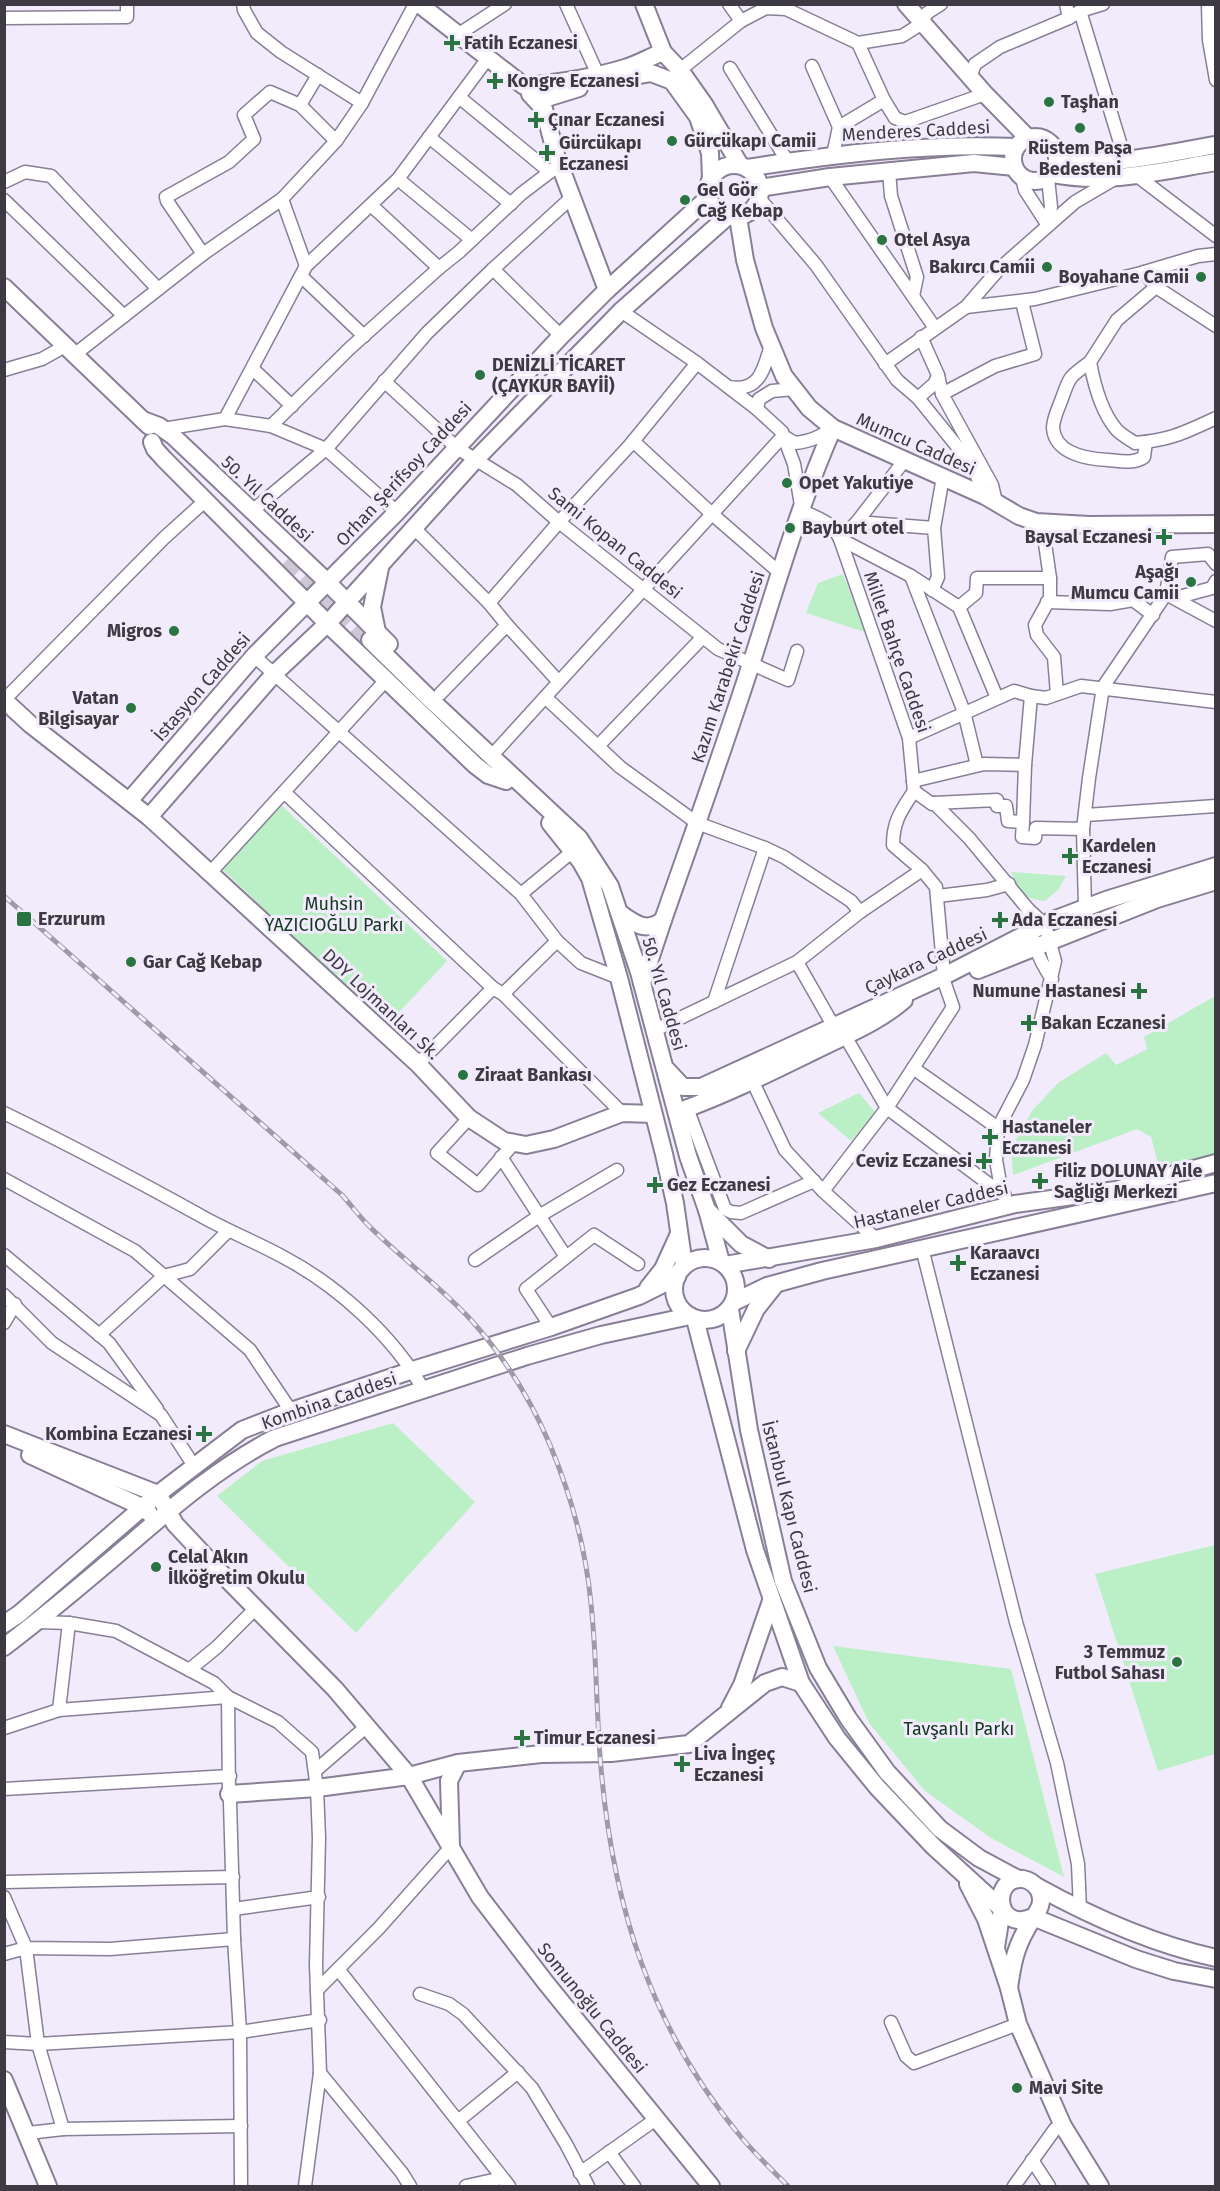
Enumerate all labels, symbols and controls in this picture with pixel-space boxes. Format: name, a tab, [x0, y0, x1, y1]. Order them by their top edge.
place label: Fatih Eczanesi	[464, 32, 578, 54]
marker: Fatih Eczanesi	[445, 36, 459, 50]
place label: Kongre Eczanesi	[507, 70, 639, 92]
marker: Kongre Eczanesi	[488, 74, 502, 88]
place label: Taşhan	[1061, 91, 1119, 113]
marker: Taşhan	[1042, 95, 1056, 109]
place label: Çınar Eczanesi	[548, 109, 665, 131]
marker: Çınar Eczanesi	[529, 113, 543, 127]
street label: Menderes Caddesi	[841, 116, 991, 146]
marker: Rüstem Paşa Bedesteni	[1073, 121, 1087, 135]
place label: Gürcükapı Camii	[684, 130, 816, 152]
place label: Gürcükapı Eczanesi	[559, 132, 642, 175]
marker: Gürcükapı Camii	[665, 134, 679, 148]
place label: Rüstem Paşa Bedesteni	[1028, 137, 1132, 180]
marker: Gürcükapı Eczanesi	[540, 146, 554, 160]
place label: Gel Gör Cağ Kebap	[697, 179, 783, 222]
marker: Gel Gör Cağ Kebap	[678, 193, 692, 207]
place label: Otel Asya	[894, 229, 971, 251]
marker: Otel Asya	[875, 233, 889, 247]
place label: Bakırcı Camii	[929, 256, 1035, 278]
marker: Bakırcı Camii	[1040, 260, 1054, 274]
place label: Boyahane Camii	[1059, 266, 1189, 288]
marker: Boyahane Camii	[1194, 270, 1208, 284]
place label: DENİZLİ TİCARET (ÇAYKUR BAYİİ)	[492, 354, 625, 397]
marker: DENİZLİ TİCARET (ÇAYKUR BAYİİ)	[473, 368, 487, 382]
street label: Orhan Şerifsoy Caddesi	[331, 397, 477, 551]
street label: Mumcu Caddesi	[853, 408, 979, 480]
street label: 50. Yıl Caddesi	[217, 451, 317, 547]
place label: Opet Yakutiye	[799, 472, 914, 494]
marker: Opet Yakutiye	[780, 476, 794, 490]
street label: Sami Kopan Caddesi	[544, 482, 686, 604]
place label: Bayburt otel	[802, 517, 905, 539]
marker: Bayburt otel	[783, 521, 797, 535]
place label: Baysal Eczanesi	[1025, 526, 1152, 548]
marker: Baysal Eczanesi	[1157, 530, 1171, 544]
place label: Aşağı Mumcu Camii	[1071, 561, 1179, 604]
street label: Kazım Karabekir Caddesi	[687, 568, 769, 766]
street label: Millet Bahçe Caddesi	[859, 568, 935, 736]
marker: Aşağı Mumcu Camii	[1184, 575, 1198, 589]
place label: Migros	[107, 620, 162, 642]
marker: Migros	[167, 624, 181, 638]
street label: İstasyon Caddesi	[149, 628, 255, 746]
place label: Vatan Bilgisayar	[38, 687, 120, 730]
marker: Vatan Bilgisayar	[124, 701, 138, 715]
place label: Kardelen Eczanesi	[1082, 835, 1156, 878]
marker: Kardelen Eczanesi	[1063, 849, 1077, 863]
park label: Muhsin YAZICIOĞLU Parkı	[265, 893, 403, 936]
place label: Erzurum	[38, 908, 105, 930]
place label: Ada Eczanesi	[1011, 909, 1117, 931]
marker: Erzurum	[15, 910, 33, 928]
marker: Ada Eczanesi	[993, 913, 1007, 927]
street label: Çaykara Caddesi	[861, 923, 991, 999]
street label: 50. Yıl Caddesi	[637, 935, 691, 1053]
street label: DDY Lojmanları Sk.	[318, 944, 444, 1064]
place label: Gar Cağ Kebap	[143, 951, 262, 973]
marker: Gar Cağ Kebap	[124, 955, 138, 969]
place label: Numune Hastanesi	[973, 980, 1126, 1002]
marker: Numune Hastanesi	[1130, 982, 1148, 1000]
place label: Bakan Eczanesi	[1041, 1012, 1166, 1034]
marker: Bakan Eczanesi	[1022, 1016, 1036, 1030]
place label: Ziraat Bankası	[475, 1064, 592, 1086]
marker: Ziraat Bankası	[456, 1068, 470, 1082]
place label: Hastaneler Eczanesi	[1002, 1116, 1092, 1159]
marker: Hastaneler Eczanesi	[983, 1130, 997, 1144]
place label: Ceviz Eczanesi	[856, 1150, 972, 1172]
marker: Ceviz Eczanesi	[977, 1154, 991, 1168]
place label: Filiz DOLUNAY Aile Sağlığı Merkezi	[1054, 1160, 1202, 1203]
marker: Filiz DOLUNAY Aile Sağlığı Merkezi	[1031, 1172, 1049, 1190]
place label: Gez Eczanesi	[667, 1174, 771, 1196]
street label: Hastaneler Caddesi	[852, 1177, 1010, 1233]
marker: Gez Eczanesi	[648, 1178, 662, 1192]
place label: Karaavcı Eczanesi	[970, 1242, 1040, 1285]
marker: Karaavcı Eczanesi	[951, 1256, 965, 1270]
street label: Kombina Caddesi	[258, 1368, 400, 1434]
street label: İstanbul Kapı Caddesi	[757, 1418, 821, 1596]
place label: Kombina Eczanesi	[45, 1423, 192, 1445]
marker: Kombina Eczanesi	[197, 1427, 211, 1441]
place label: Celal Akın İlköğretim Okulu	[168, 1546, 305, 1589]
marker: Celal Akın İlköğretim Okulu	[149, 1560, 163, 1574]
place label: 3 Temmuz Futbol Sahası	[1055, 1641, 1165, 1684]
marker: 3 Temmuz Futbol Sahası	[1170, 1655, 1184, 1669]
park label: Tavşanlı Parkı	[904, 1718, 1014, 1740]
place label: Timur Eczanesi	[534, 1727, 655, 1749]
marker: Timur Eczanesi	[515, 1731, 529, 1745]
place label: Liva İngeç Eczanesi	[694, 1743, 775, 1786]
marker: Liva İngeç Eczanesi	[675, 1757, 689, 1771]
street label: Somunoğlu Caddesi	[533, 1938, 651, 2078]
place label: Mavi Site	[1029, 2077, 1103, 2099]
marker: Mavi Site	[1010, 2081, 1024, 2095]

